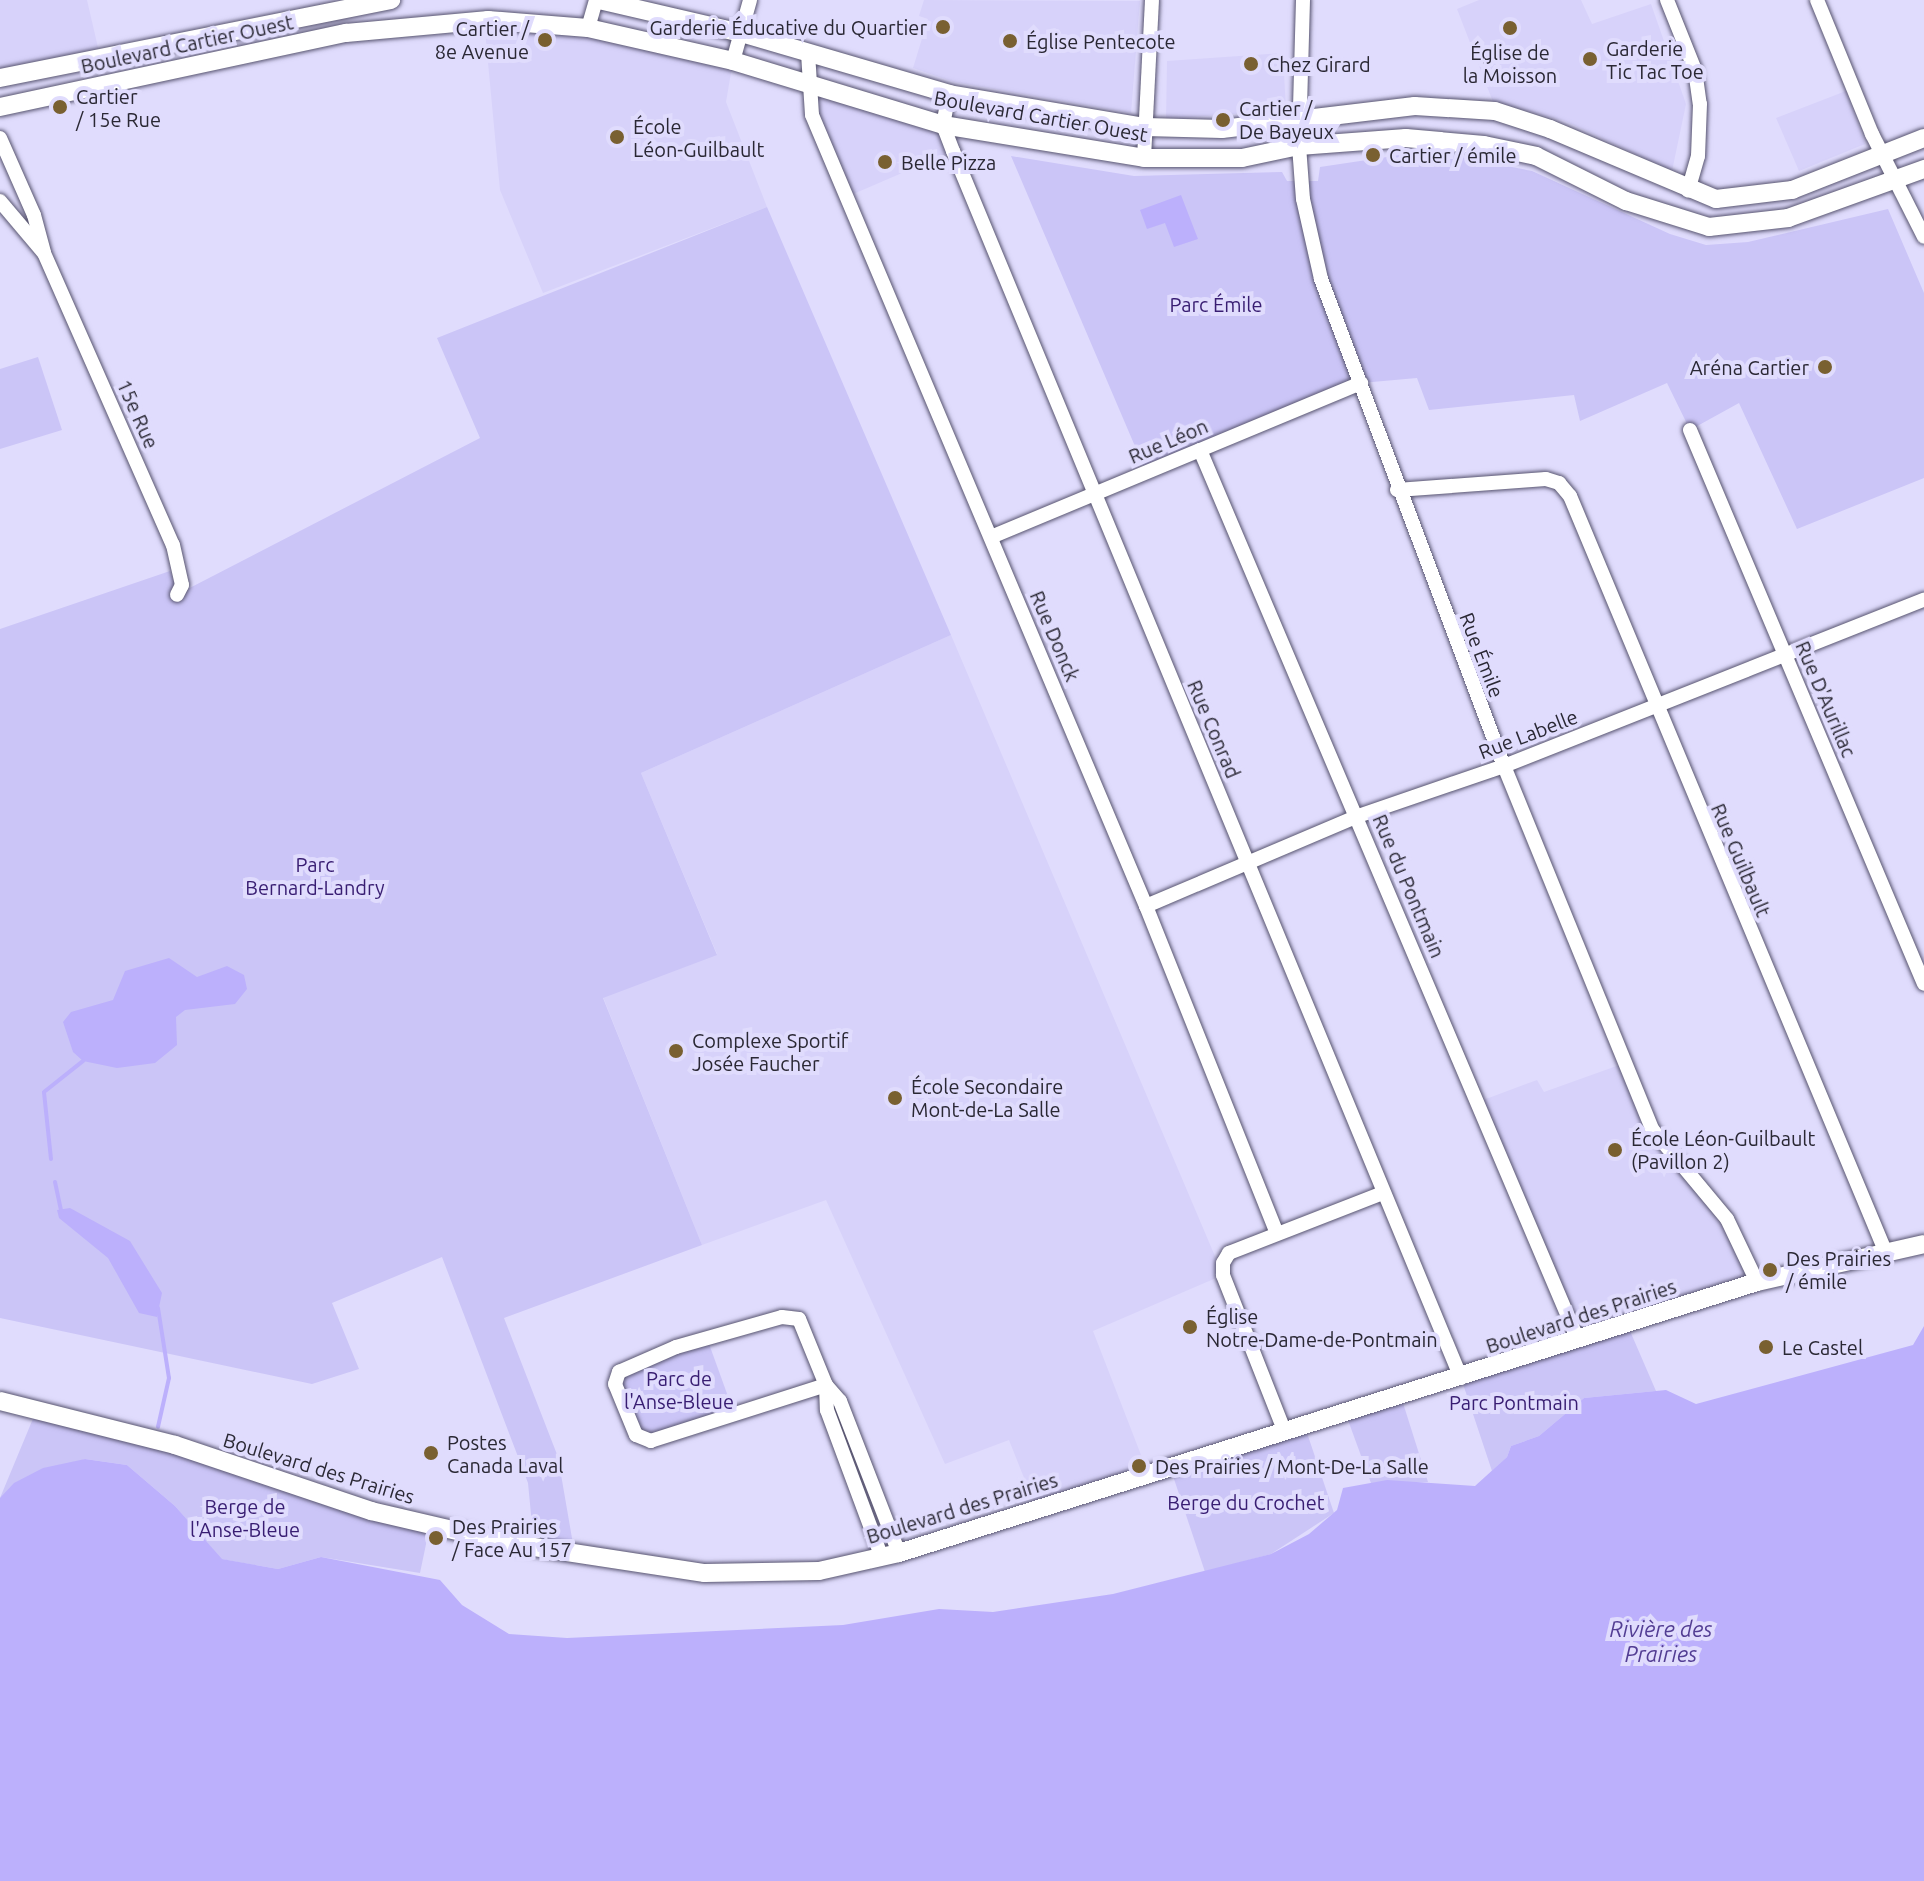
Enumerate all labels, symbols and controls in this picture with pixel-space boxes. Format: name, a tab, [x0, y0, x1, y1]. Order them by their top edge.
street label: Boulevard Cartier Ouest	[79, 10, 295, 78]
place label: Garderie Éducative du Quartier	[650, 15, 927, 39]
place label: Cartier / 8e Avenue	[435, 16, 529, 63]
marker: Garderie Éducative du Quartier	[934, 18, 952, 36]
marker: Église de la Moisson	[1501, 19, 1519, 37]
place label: Église Pentecote	[1026, 29, 1176, 53]
marker: Cartier / 8e Avenue	[536, 31, 554, 49]
marker: Église Pentecote	[1001, 32, 1019, 50]
place label: Garderie Tic Tac Toe	[1606, 36, 1704, 83]
place label: Église de la Moisson	[1463, 40, 1557, 87]
marker: Garderie Tic Tac Toe	[1581, 50, 1599, 68]
place label: Chez Girard	[1267, 52, 1371, 76]
marker: Chez Girard	[1242, 55, 1260, 73]
place label: Cartier / 15e Rue	[76, 84, 161, 131]
street label: Boulevard Cartier Ouest	[932, 85, 1150, 147]
place label: Cartier / De Bayeux	[1239, 96, 1334, 143]
marker: Cartier / 15e Rue	[51, 98, 69, 116]
marker: Cartier / De Bayeux	[1214, 111, 1232, 129]
place label: École Léon-Guilbault	[633, 114, 764, 161]
marker: École Léon-Guilbault	[608, 128, 626, 146]
place label: Cartier / émile	[1389, 143, 1516, 167]
marker: Cartier / émile	[1364, 146, 1382, 164]
place label: Belle Pizza	[901, 150, 996, 174]
marker: Belle Pizza	[876, 153, 894, 171]
park label: Parc Émile	[1169, 292, 1263, 316]
place label: Aréna Cartier	[1690, 355, 1809, 379]
marker: Aréna Cartier	[1816, 358, 1834, 376]
street label: 15e Rue	[112, 376, 164, 452]
street label: Rue Léon	[1125, 414, 1211, 468]
street label: Rue Donck	[1025, 587, 1085, 685]
street label: Rue Émile	[1455, 609, 1509, 701]
street label: Rue D'Aurillac	[1791, 637, 1861, 761]
street label: Rue Conrad	[1183, 676, 1245, 782]
street label: Rue Labelle	[1475, 704, 1581, 764]
street label: Rue Guilbault	[1706, 800, 1776, 920]
street label: Rue du Pontmain	[1368, 811, 1450, 961]
park label: Parc Bernard-Landry	[245, 853, 385, 900]
place label: Complexe Sportif Josée Faucher	[692, 1028, 848, 1075]
marker: Complexe Sportif Josée Faucher	[667, 1042, 685, 1060]
place label: École Secondaire Mont-de-La Salle	[911, 1074, 1063, 1121]
marker: École Secondaire Mont-de-La Salle	[886, 1089, 904, 1107]
place label: École Léon-Guilbault (Pavillon 2)	[1631, 1126, 1815, 1173]
marker: École Léon-Guilbault (Pavillon 2)	[1606, 1141, 1624, 1159]
place label: Des Prairies / émile	[1786, 1246, 1891, 1293]
marker: Des Prairies / émile	[1761, 1261, 1779, 1279]
street label: Boulevard des Prairies	[1483, 1274, 1679, 1358]
place label: Église Notre-Dame-de-Pontmain	[1206, 1304, 1438, 1351]
marker: Église Notre-Dame-de-Pontmain	[1181, 1318, 1199, 1336]
place label: Le Castel	[1782, 1335, 1863, 1359]
marker: Le Castel	[1757, 1338, 1775, 1356]
park label: Parc de l'Anse-Bleue	[624, 1366, 734, 1413]
park label: Parc Pontmain	[1449, 1390, 1579, 1414]
street label: Boulevard des Prairies	[220, 1427, 418, 1509]
place label: Postes Canada Laval	[447, 1430, 564, 1477]
marker: Postes Canada Laval	[422, 1444, 440, 1462]
place label: Des Prairies / Mont-De-La Salle	[1155, 1454, 1429, 1478]
marker: Des Prairies / Mont-De-La Salle	[1130, 1457, 1148, 1475]
street label: Boulevard des Prairies	[863, 1467, 1061, 1549]
park label: Berge du Crochet	[1167, 1490, 1325, 1514]
park label: Berge de l'Anse-Bleue	[190, 1494, 300, 1541]
place label: Des Prairies / Face Au 157	[452, 1514, 572, 1561]
marker: Des Prairies / Face Au 157	[427, 1529, 445, 1547]
water label: Rivière des Prairies	[1609, 1615, 1713, 1666]

